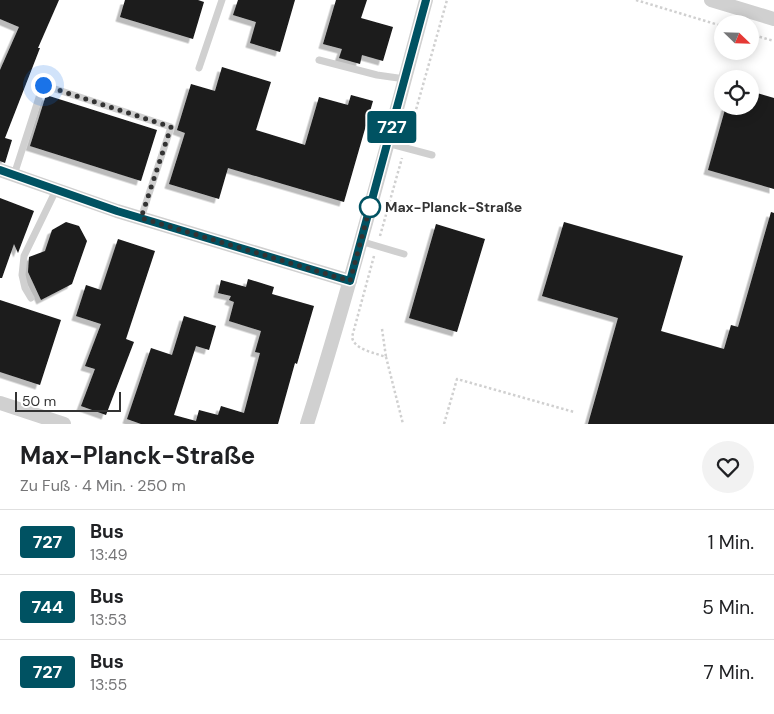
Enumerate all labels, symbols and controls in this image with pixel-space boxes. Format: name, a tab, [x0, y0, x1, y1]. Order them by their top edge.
north arrow	[714, 15, 759, 60]
map controls	[714, 15, 759, 115]
button: locate	[714, 70, 759, 115]
your location	[31, 73, 56, 98]
line badge: 727	[363, 111, 421, 143]
text: 727	[377, 115, 407, 139]
marker: Max-Planck-Straße	[359, 196, 381, 218]
place label: Max-Planck-Straße	[385, 198, 522, 216]
scale bar	[15, 389, 121, 412]
text: 50 m	[22, 392, 56, 410]
text: Max-Planck-Straße	[20, 440, 255, 471]
button: heart	[702, 441, 754, 493]
text: Zu Fuß · 4 Min. · 250 m	[20, 475, 186, 496]
text: Bus	[90, 519, 124, 544]
text: 727	[33, 530, 62, 554]
text: 1 Min.	[708, 530, 754, 555]
text: 13:49	[90, 544, 127, 565]
text: Bus	[90, 584, 124, 609]
text: 744	[31, 595, 64, 619]
text: 5 Min.	[702, 595, 754, 620]
text: 13:53	[90, 609, 127, 630]
text: Bus	[90, 649, 124, 674]
text: 727	[33, 660, 62, 684]
text: 7 Min.	[704, 660, 754, 685]
text: 13:55	[90, 674, 127, 695]

